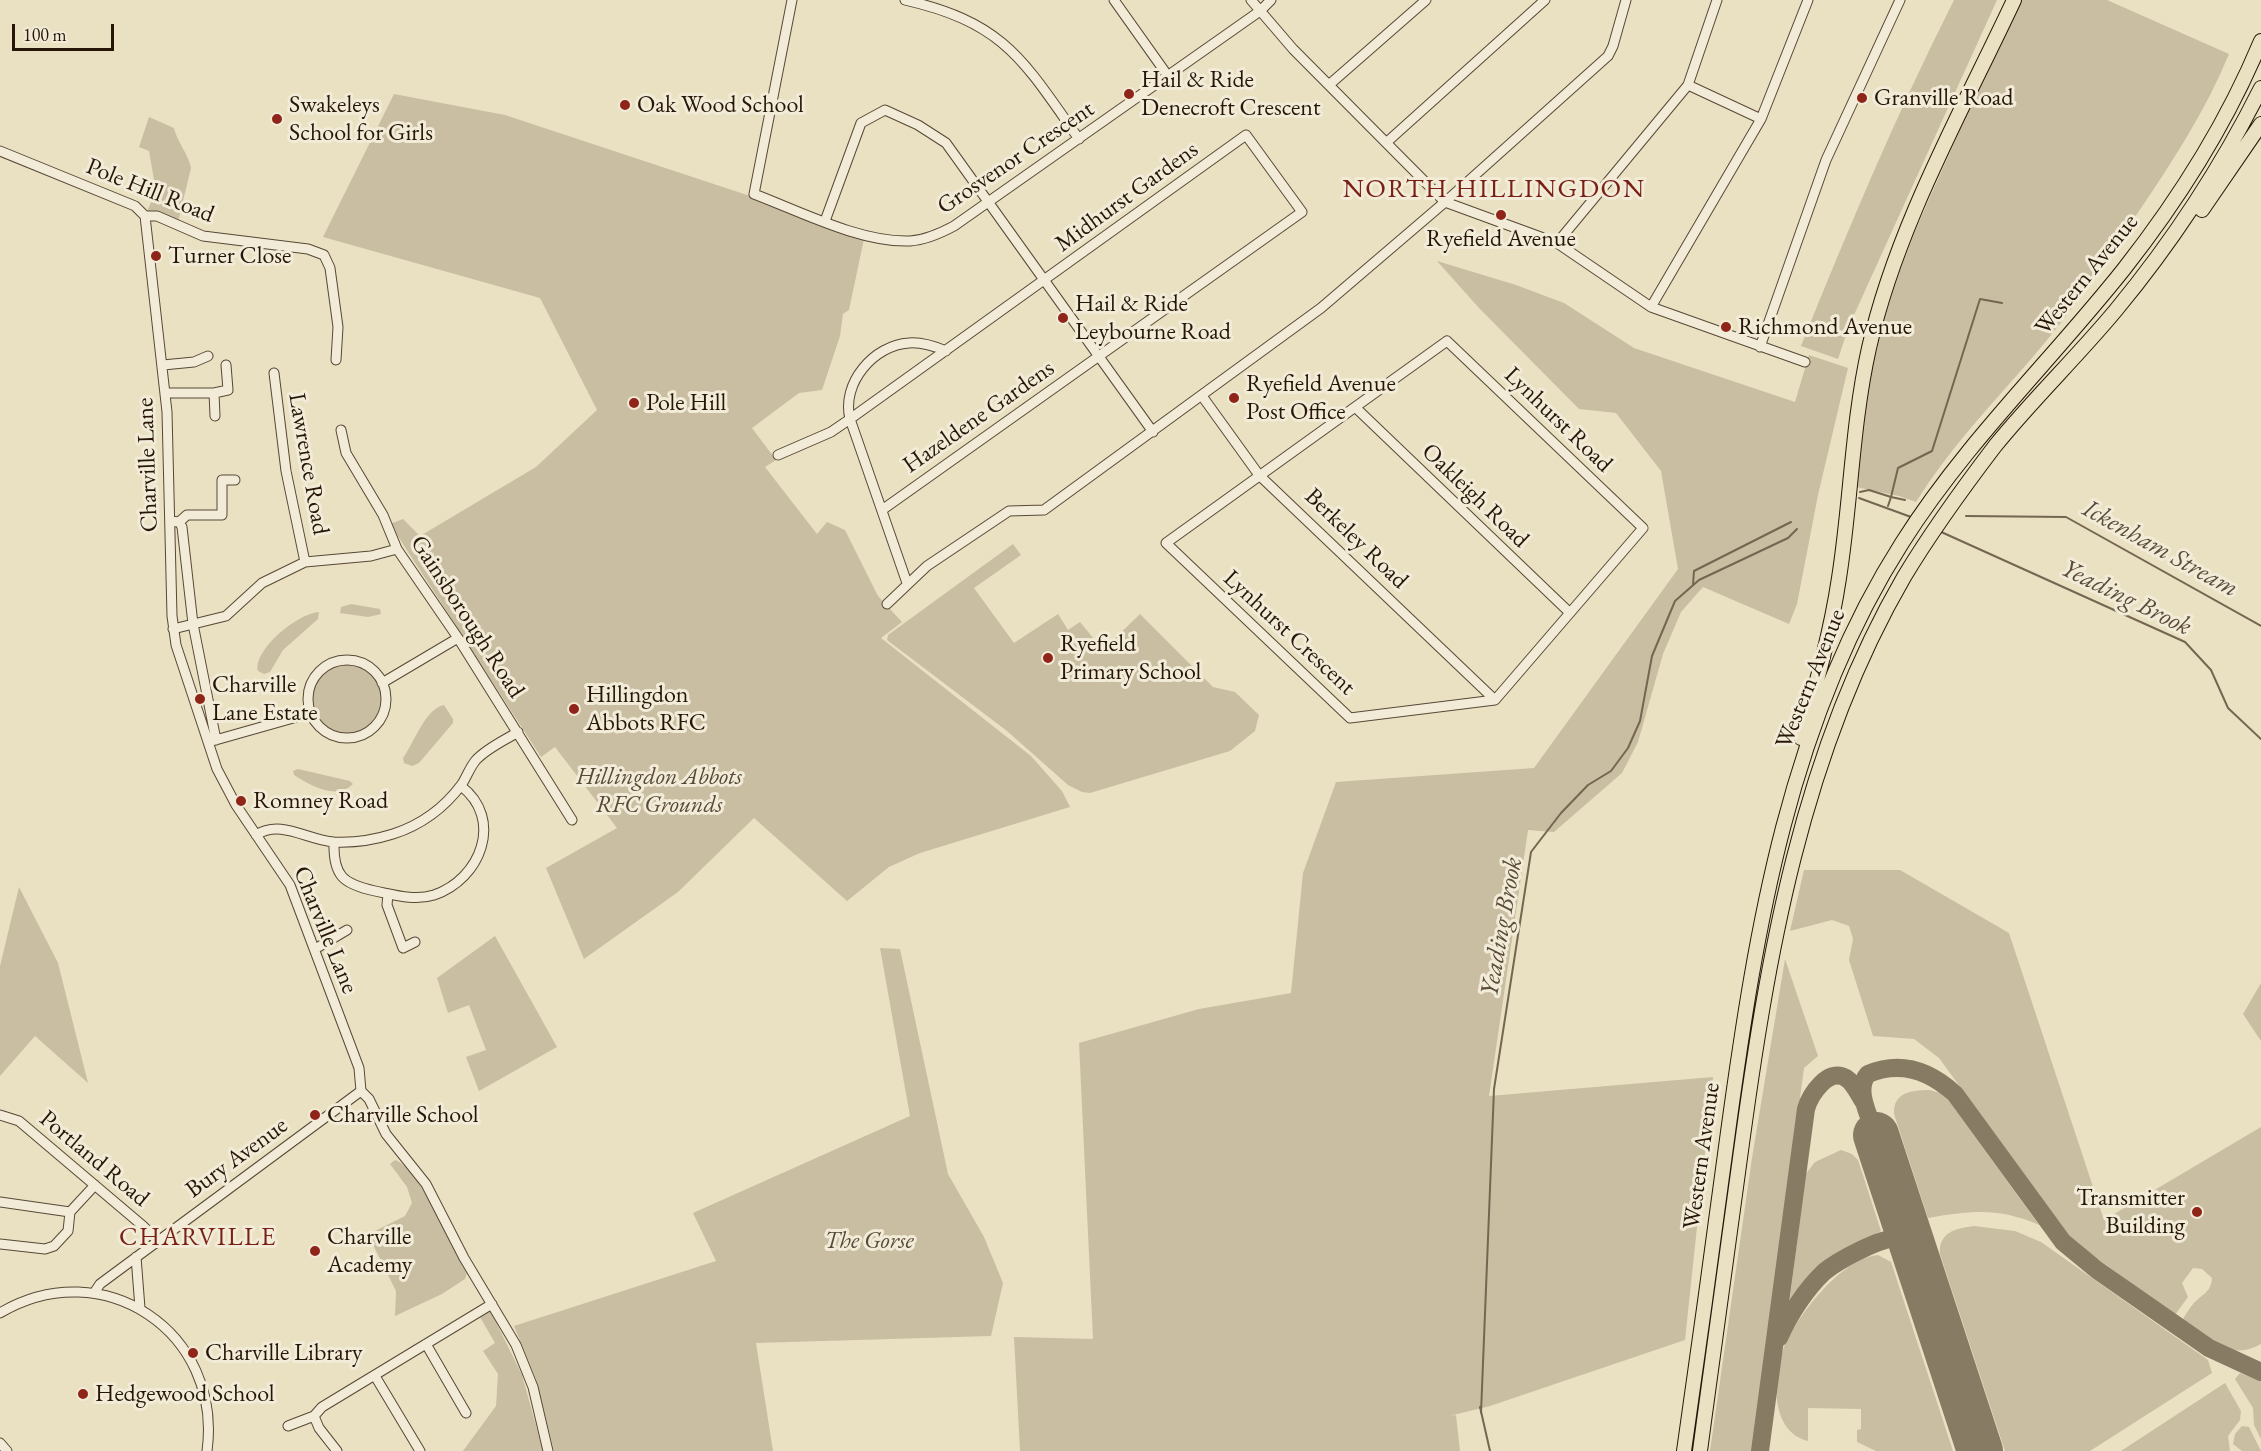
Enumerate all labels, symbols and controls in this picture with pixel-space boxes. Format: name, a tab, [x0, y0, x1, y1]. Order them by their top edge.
scale bar	[15, 12, 117, 50]
text: 100 m	[23, 23, 67, 46]
place label: Hail & Ride Denecroft Crescent	[1141, 66, 1321, 122]
place label: Granville Road	[1874, 84, 2013, 112]
marker: Hail & Ride Denecroft Crescent	[1122, 87, 1136, 101]
place label: Swakeleys School for Girls	[289, 91, 433, 147]
place label: Oak Wood School	[637, 91, 804, 119]
marker: Granville Road	[1855, 91, 1869, 105]
street label: Grosvenor Crescent	[932, 95, 1100, 221]
marker: Oak Wood School	[618, 98, 632, 112]
marker: Swakeleys School for Girls	[270, 112, 284, 126]
street label: Midhurst Gardens	[1050, 135, 1204, 259]
street label: Pole Hill Road	[82, 152, 218, 230]
district label: NORTH HILLINGDON	[1342, 174, 1646, 206]
marker: Ryefield Avenue	[1494, 208, 1508, 222]
street label: Western Avenue	[2029, 208, 2145, 342]
place label: Ryefield Avenue	[1426, 225, 1576, 253]
place label: Turner Close	[168, 242, 291, 270]
marker: Turner Close	[149, 249, 163, 263]
place label: Hail & Ride Leybourne Road	[1075, 290, 1231, 346]
marker: Hail & Ride Leybourne Road	[1056, 311, 1070, 325]
place label: Richmond Avenue	[1738, 313, 1912, 341]
marker: Richmond Avenue	[1719, 320, 1733, 334]
street label: Hazeldene Gardens	[898, 354, 1060, 480]
street label: Lynhurst Road	[1498, 361, 1618, 479]
place label: Ryefield Avenue Post Office	[1246, 370, 1396, 426]
place label: Pole Hill	[646, 389, 726, 417]
street label: Lawrence Road	[281, 391, 335, 537]
marker: Ryefield Avenue Post Office	[1227, 391, 1241, 405]
marker: Pole Hill	[627, 396, 641, 410]
street label: Charville Lane	[131, 397, 165, 533]
street label: Oakleigh Road	[1415, 438, 1535, 554]
street label: Berkeley Road	[1298, 483, 1414, 595]
water label: Ickenham Stream	[2077, 493, 2243, 605]
street label: Gainsborough Road	[404, 530, 530, 704]
water label: Yeading Brook	[2056, 553, 2196, 643]
street label: Lynhurst Crescent	[1217, 564, 1361, 702]
street label: Western Avenue	[1770, 605, 1852, 753]
place label: Ryefield Primary School	[1060, 630, 1201, 686]
marker: Ryefield Primary School	[1041, 651, 1055, 665]
place label: Charville Lane Estate	[212, 671, 318, 727]
place label: Hillingdon Abbots RFC	[586, 681, 706, 737]
marker: Charville Lane Estate	[193, 692, 207, 706]
marker: Hillingdon Abbots RFC	[567, 702, 581, 716]
park label: Hillingdon Abbots RFC Grounds	[576, 763, 742, 819]
place label: Romney Road	[253, 787, 388, 815]
marker: Romney Road	[234, 794, 248, 808]
water label: Yeading Brook	[1474, 855, 1530, 999]
street label: Charville Lane	[286, 862, 364, 998]
street label: Western Avenue	[1677, 1081, 1727, 1231]
place label: Charville School	[327, 1101, 479, 1129]
street label: Portland Road	[33, 1105, 155, 1213]
marker: Charville School	[308, 1108, 322, 1122]
street label: Bury Avenue	[180, 1111, 294, 1205]
place label: Transmitter Building	[2076, 1184, 2185, 1240]
marker: Transmitter Building	[2190, 1205, 2204, 1219]
district label: CHARVILLE	[119, 1222, 277, 1254]
place label: Charville Academy	[327, 1223, 412, 1279]
park label: The Gorse	[824, 1227, 914, 1255]
marker: Charville Academy	[308, 1244, 322, 1258]
place label: Charville Library	[205, 1339, 362, 1367]
marker: Charville Library	[186, 1346, 200, 1360]
place label: Hedgewood School	[95, 1380, 274, 1408]
marker: Hedgewood School	[76, 1387, 90, 1401]

